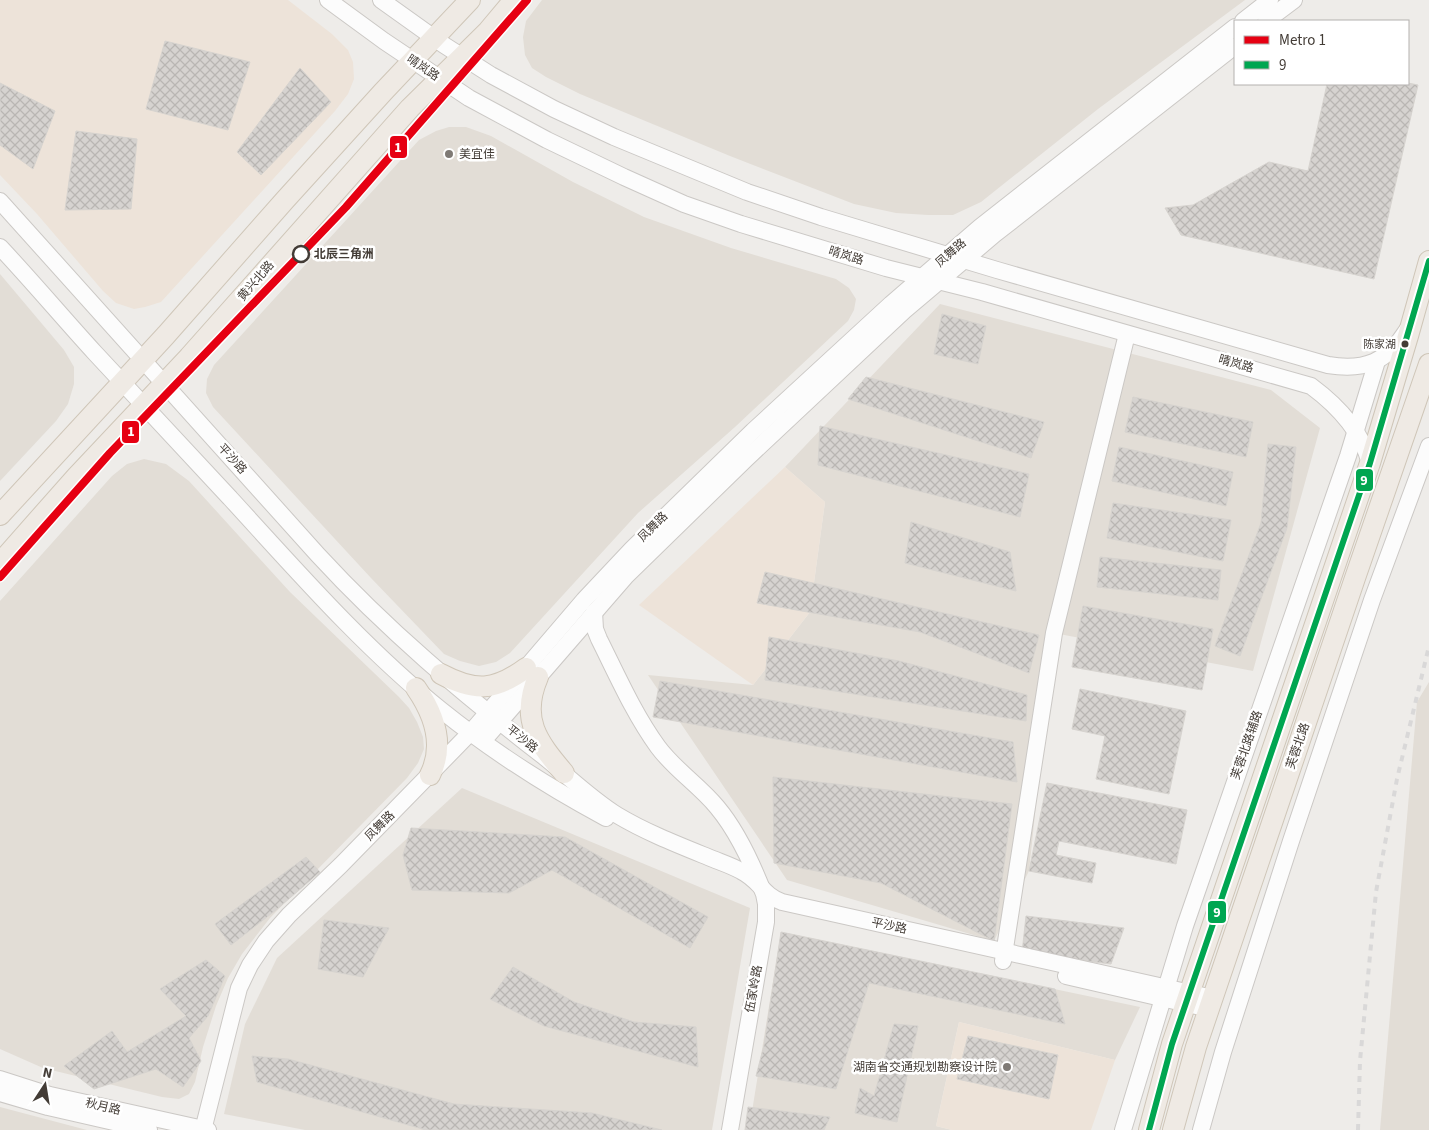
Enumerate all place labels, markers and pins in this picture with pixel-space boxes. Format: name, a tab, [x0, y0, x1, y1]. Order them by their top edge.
place label: 美宜佳	[459, 146, 495, 163]
marker: 美宜佳	[443, 148, 455, 160]
marker: 北辰三角洲	[292, 245, 310, 263]
place label: 北辰三角洲	[314, 246, 374, 263]
place label: 陈家湖	[1363, 337, 1396, 352]
marker: 陈家湖	[1400, 339, 1410, 349]
place label: 湖南省交通规划勘察设计院	[853, 1059, 997, 1076]
marker: 湖南省交通规划勘察设计院	[1001, 1061, 1013, 1073]

